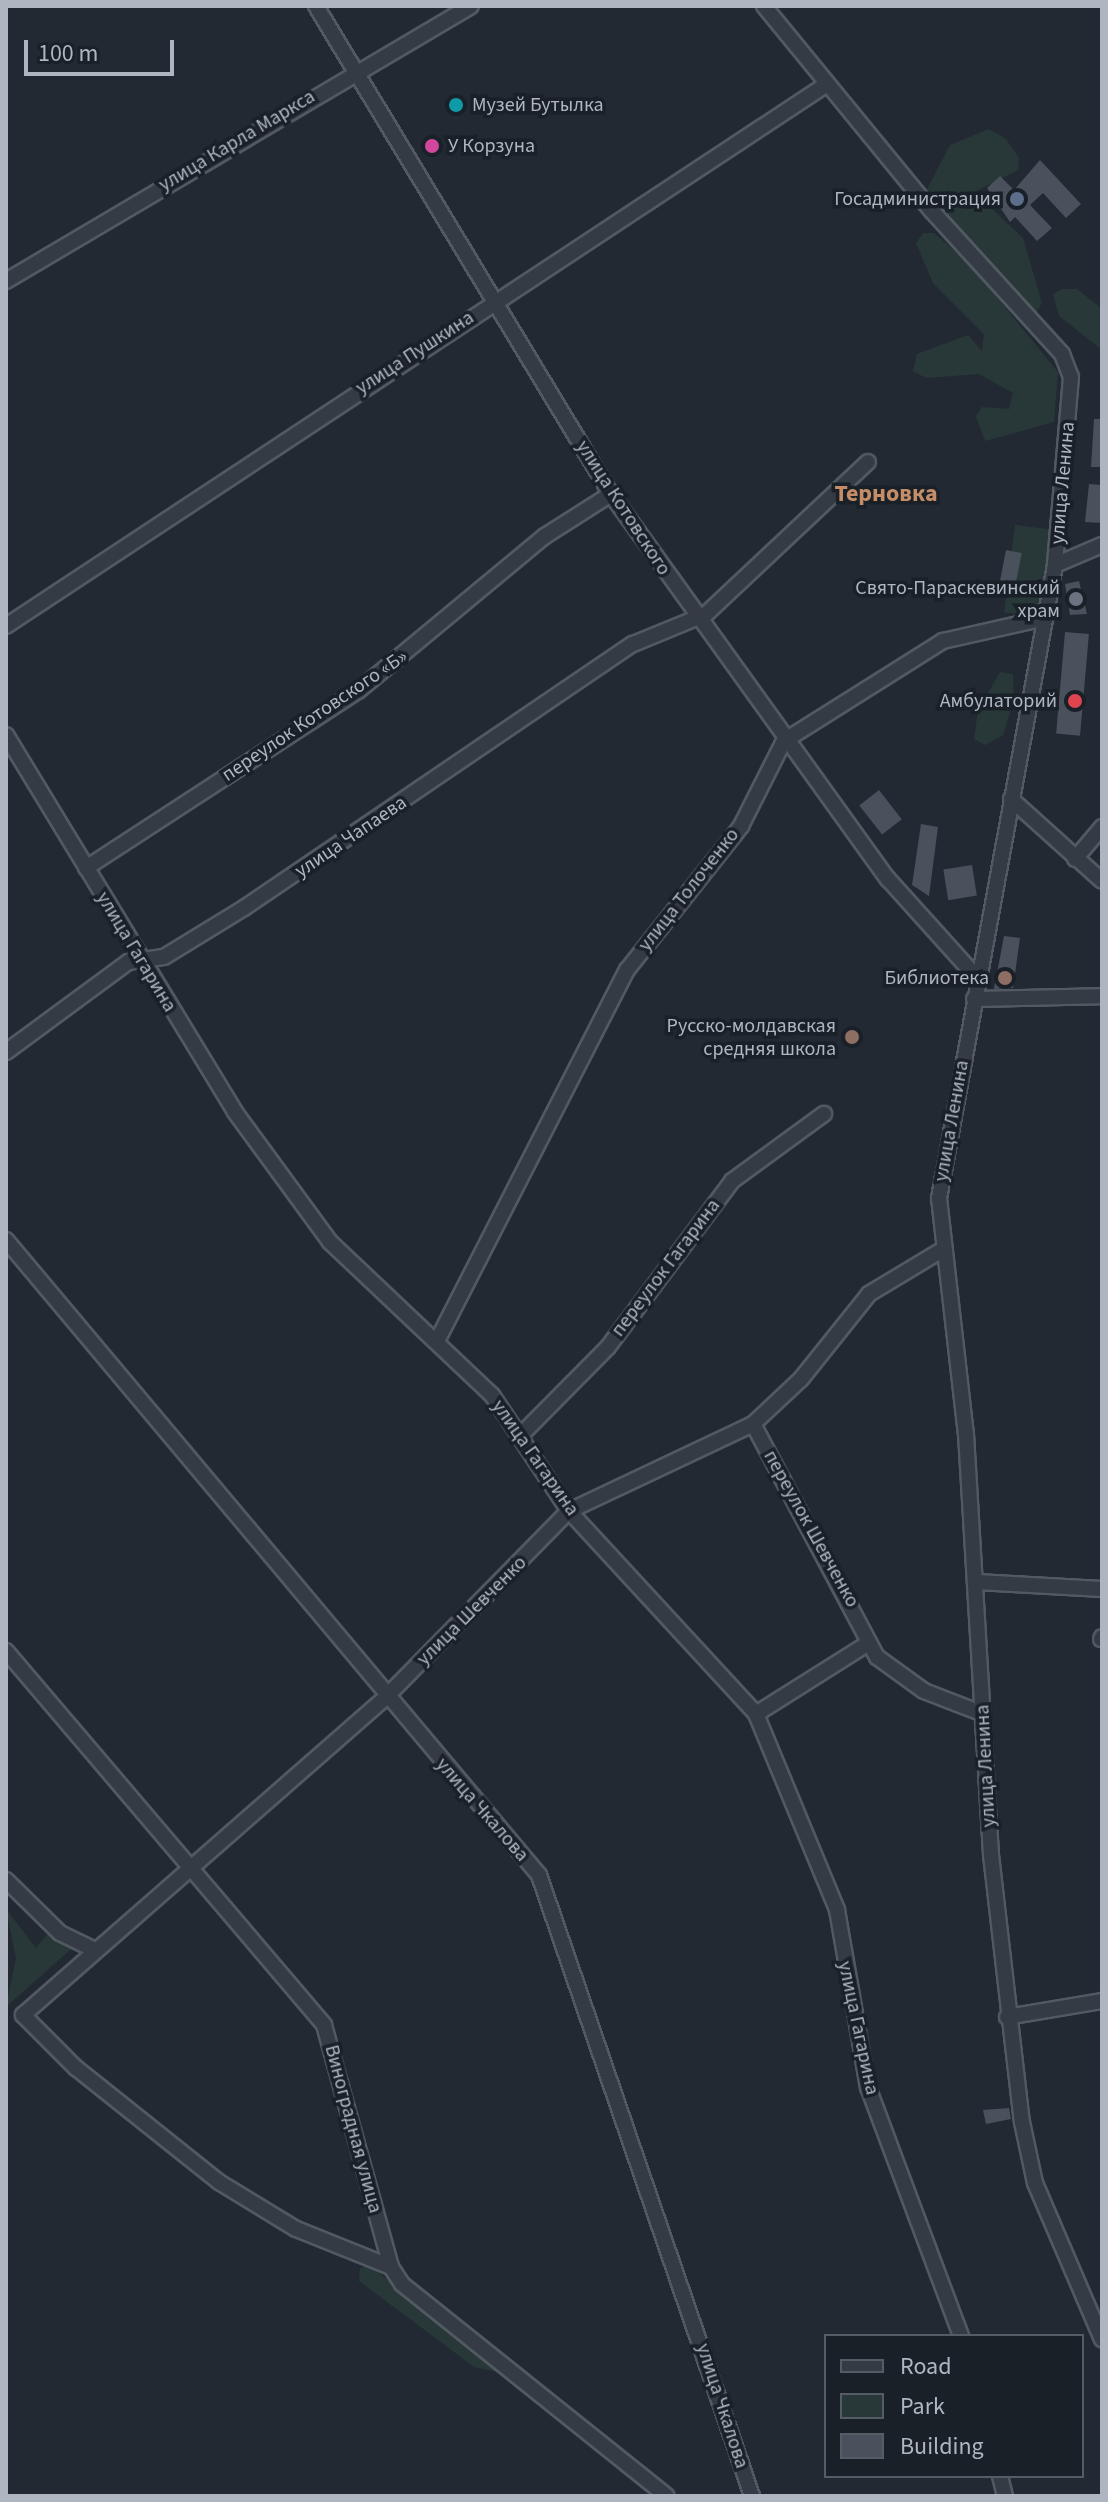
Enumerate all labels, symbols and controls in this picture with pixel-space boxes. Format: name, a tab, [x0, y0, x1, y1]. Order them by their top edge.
scale bar	[28, 24, 178, 74]
text: 100 m	[38, 36, 98, 71]
street label: улица Карла Маркса	[154, 85, 320, 197]
place label: Музей Бутылка	[472, 93, 604, 117]
marker: Музей Бутылка	[447, 96, 465, 114]
place label: У Корзуна	[448, 134, 535, 158]
marker: У Корзуна	[423, 137, 441, 155]
place label: Госадминистрация	[834, 187, 1001, 211]
marker: Госадминистрация	[1008, 190, 1026, 208]
street label: улица Пушкина	[351, 306, 479, 400]
street label: улица Ленина	[1046, 421, 1080, 545]
street label: улица Котовского	[570, 436, 676, 580]
district label: Терновка	[834, 480, 938, 508]
place label: Свято-Параскевинский храм	[855, 576, 1060, 623]
marker: Свято-Параскевинский храм	[1067, 590, 1085, 608]
street label: переулок Котовского «Б»	[218, 645, 412, 787]
place label: Амбулаторий	[940, 689, 1057, 713]
marker: Амбулаторий	[1064, 690, 1086, 712]
street label: улица Чапаева	[290, 791, 412, 883]
street label: улица Толоченко	[633, 824, 745, 956]
street label: улица Гагарина	[91, 888, 181, 1016]
place label: Библиотека	[884, 966, 989, 990]
marker: Библиотека	[996, 969, 1014, 987]
place label: Русско-молдавская средняя школа	[667, 1014, 836, 1061]
marker: Русско-молдавская средняя школа	[843, 1028, 861, 1046]
street label: улица Ленина	[930, 1058, 974, 1184]
street label: переулок Гагарина	[606, 1194, 726, 1342]
street label: улица Гагарина	[486, 1395, 584, 1521]
street label: переулок Шевченко	[758, 1446, 864, 1612]
street label: улица Шевченко	[412, 1551, 532, 1671]
street label: улица Ленина	[971, 1704, 1001, 1828]
street label: улица Чкалова	[430, 1753, 534, 1867]
street label: улица Гагарина	[832, 1959, 884, 2097]
street label: Виноградная улица	[319, 2042, 387, 2216]
legend	[824, 2334, 1084, 2478]
street label: улица Чкалова	[691, 2341, 753, 2471]
text: Road	[900, 2349, 952, 2384]
text: Park	[900, 2389, 945, 2424]
text: Building	[900, 2429, 984, 2464]

